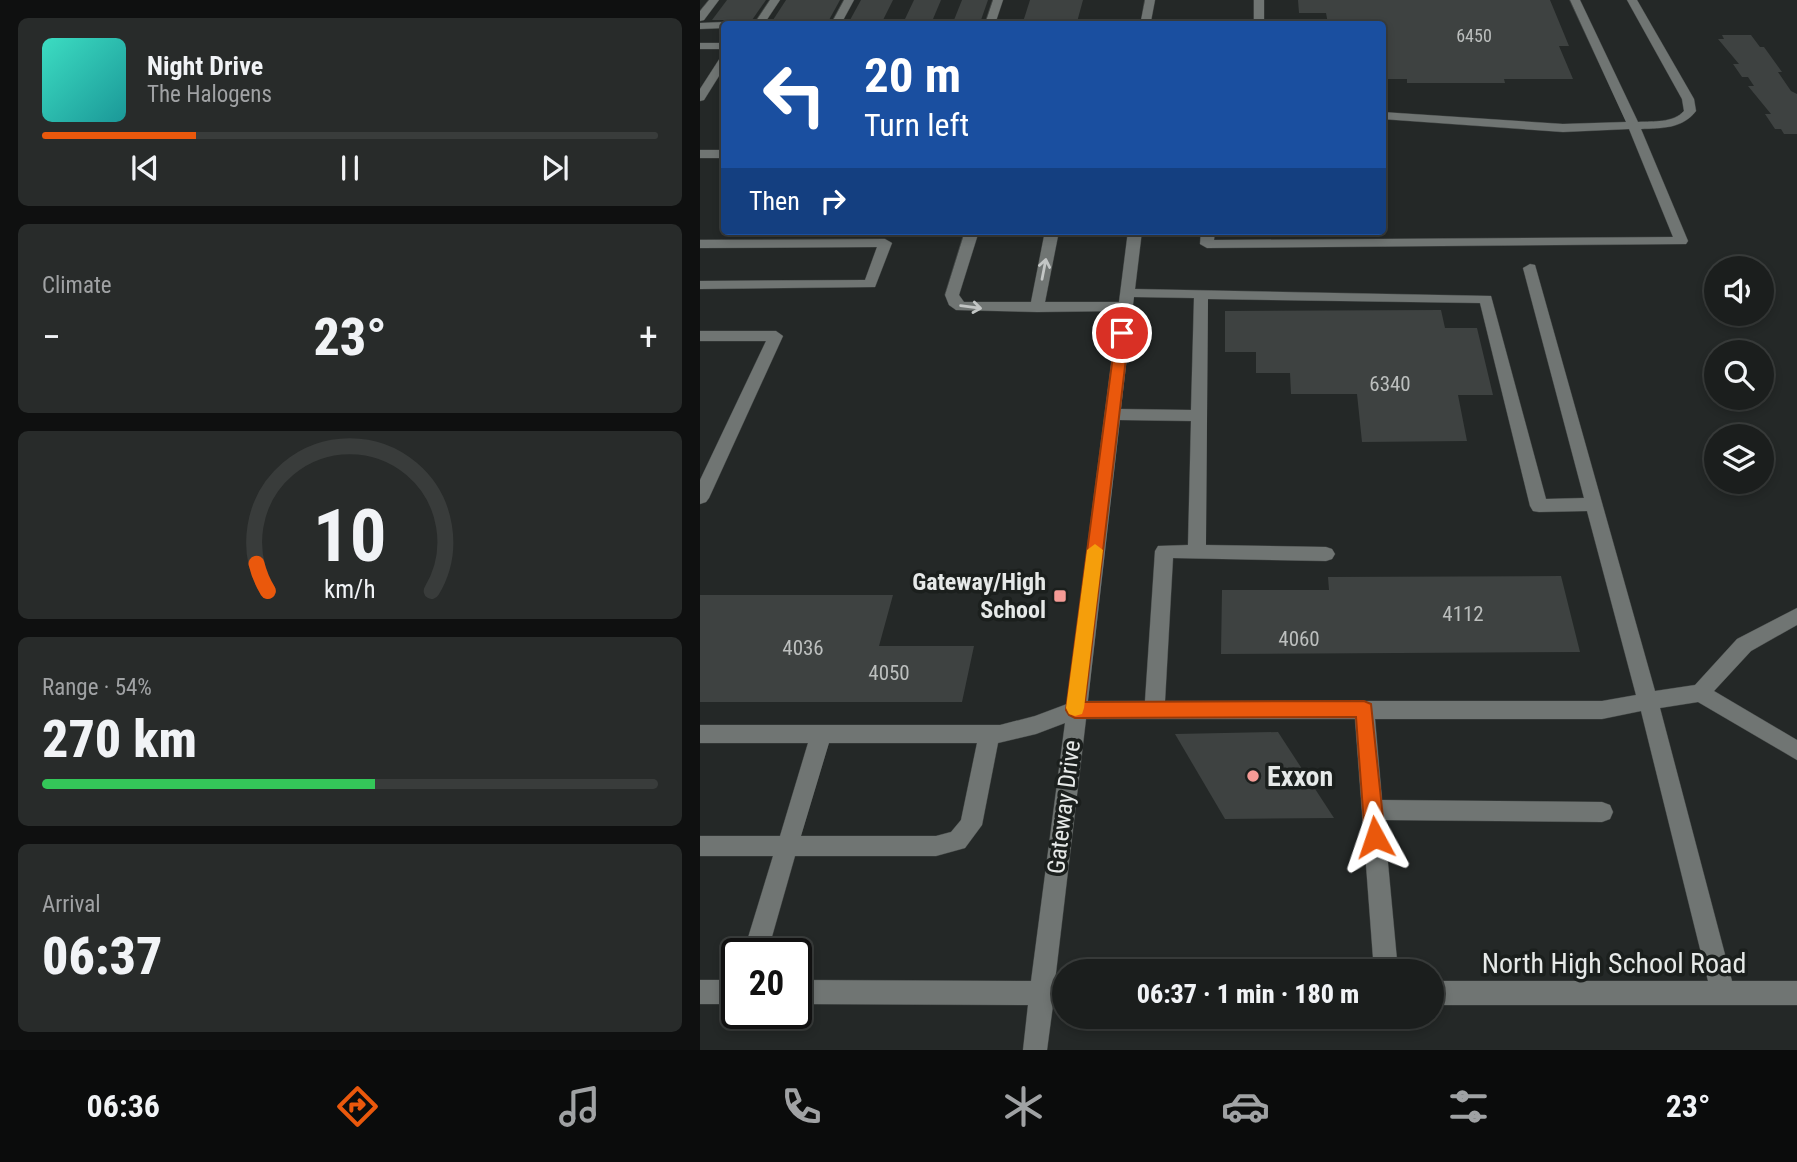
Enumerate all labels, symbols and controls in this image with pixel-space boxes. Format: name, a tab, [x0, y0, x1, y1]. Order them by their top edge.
house number: 6450	[1456, 25, 1492, 46]
text: 20 m	[864, 47, 961, 104]
icon: left	[749, 49, 840, 140]
text: Night Drive	[147, 51, 263, 81]
text: The Halogens	[147, 81, 272, 108]
text: Turn left	[864, 106, 969, 144]
icon: previous	[126, 149, 164, 187]
icon: pause	[331, 149, 369, 187]
icon: next	[536, 149, 574, 187]
icon: right	[814, 182, 852, 220]
text: Then	[749, 186, 800, 216]
map controls	[1704, 256, 1774, 494]
button: sound	[1704, 256, 1774, 326]
one-way arrow	[1038, 258, 1052, 281]
text: Climate	[42, 272, 112, 299]
one-way arrow	[959, 300, 982, 313]
pin	[1092, 303, 1152, 363]
text: 23°	[313, 307, 387, 368]
icon: arrive	[1103, 314, 1141, 352]
text: −	[42, 315, 61, 359]
text: +	[639, 315, 658, 359]
button: search	[1704, 340, 1774, 410]
house number: 6340	[1369, 372, 1411, 396]
button: layers	[1704, 424, 1774, 494]
text: 10	[313, 493, 387, 579]
place label: Gateway/High School	[912, 568, 1046, 624]
text: km/h	[324, 575, 376, 604]
marker: Gateway/High School	[1052, 588, 1068, 604]
house number: 4112	[1442, 602, 1484, 626]
house number: 4060	[1278, 627, 1320, 651]
house number: 4036	[782, 636, 824, 660]
house number: 4050	[868, 661, 910, 685]
text: Range · 54%	[42, 674, 152, 701]
text: 270 km	[42, 709, 197, 770]
street label: Gateway Drive	[1042, 739, 1086, 875]
place label: Exxon	[1267, 760, 1333, 793]
marker: Exxon	[1245, 768, 1261, 784]
position arrow	[1338, 800, 1412, 874]
text: Arrival	[42, 891, 101, 918]
text: 06:37	[42, 926, 162, 987]
speed limit sign: 20	[721, 938, 812, 1029]
street label: North High School Road	[1482, 947, 1746, 980]
text: 06:37 · 1 min · 180 m	[1137, 979, 1359, 1009]
icon: directions	[333, 1082, 382, 1131]
icon: music	[555, 1082, 604, 1131]
icon: phone	[777, 1082, 826, 1131]
icon: climate	[999, 1082, 1048, 1131]
icon: car	[1221, 1082, 1270, 1131]
icon: filters	[1444, 1082, 1493, 1131]
text: 06:36	[87, 1087, 160, 1125]
text: 23°	[1666, 1087, 1710, 1125]

